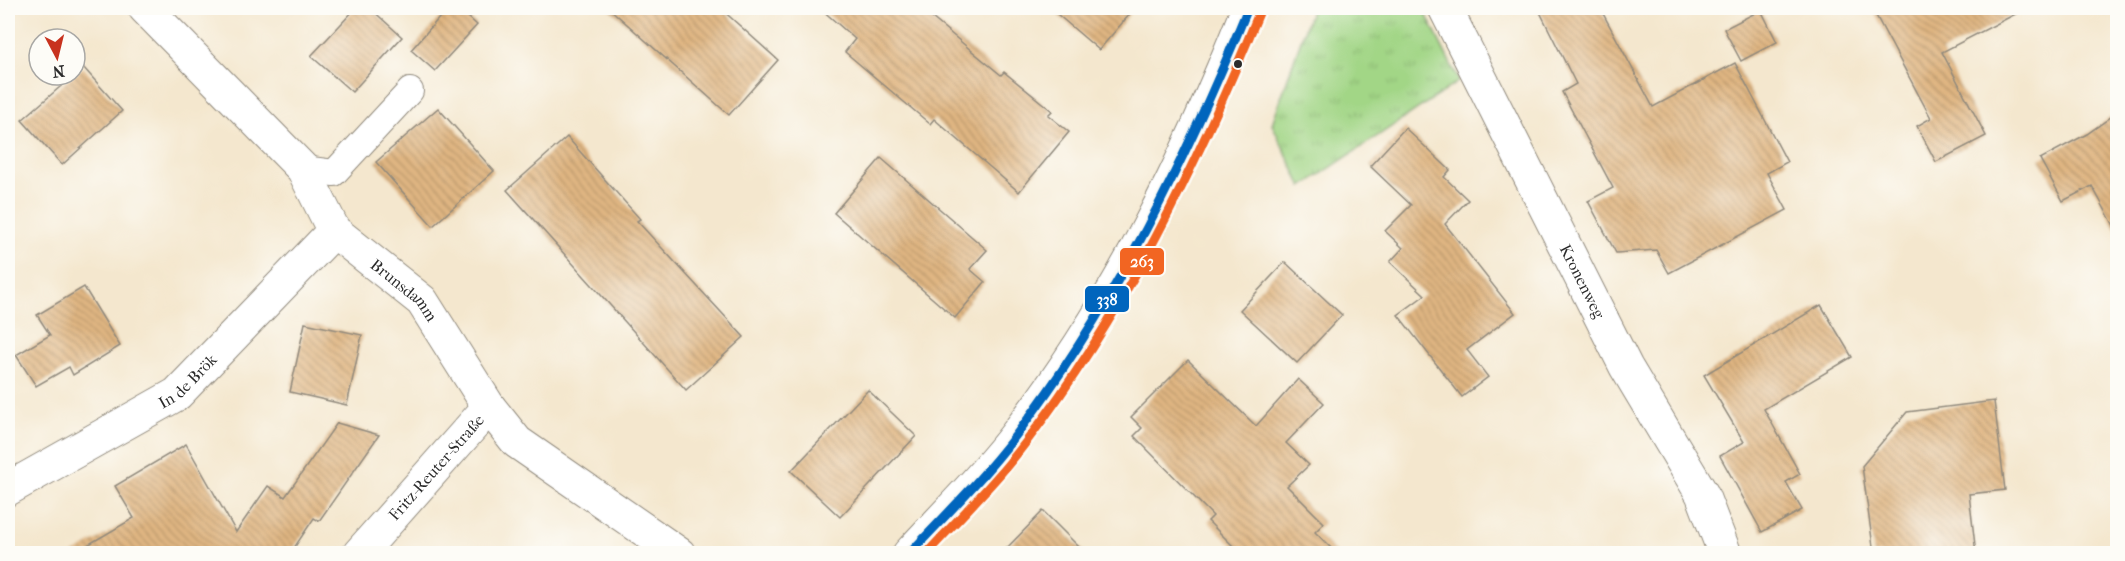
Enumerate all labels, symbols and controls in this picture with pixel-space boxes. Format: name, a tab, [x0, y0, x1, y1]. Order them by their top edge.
north arrow	[27, 27, 87, 87]
unlabelled marker	[1232, 58, 1244, 70]
text: N	[51, 61, 66, 82]
street label: Kronenweg	[1556, 241, 1610, 322]
line badge: 263	[1119, 247, 1165, 276]
text: 263	[1130, 252, 1154, 272]
street label: Brunsdamm	[367, 255, 442, 325]
line badge: 338	[1084, 285, 1130, 313]
text: 338	[1096, 290, 1118, 310]
street label: In de Brök	[155, 349, 221, 412]
street label: Fritz-Reuter-Straße	[384, 410, 488, 524]

